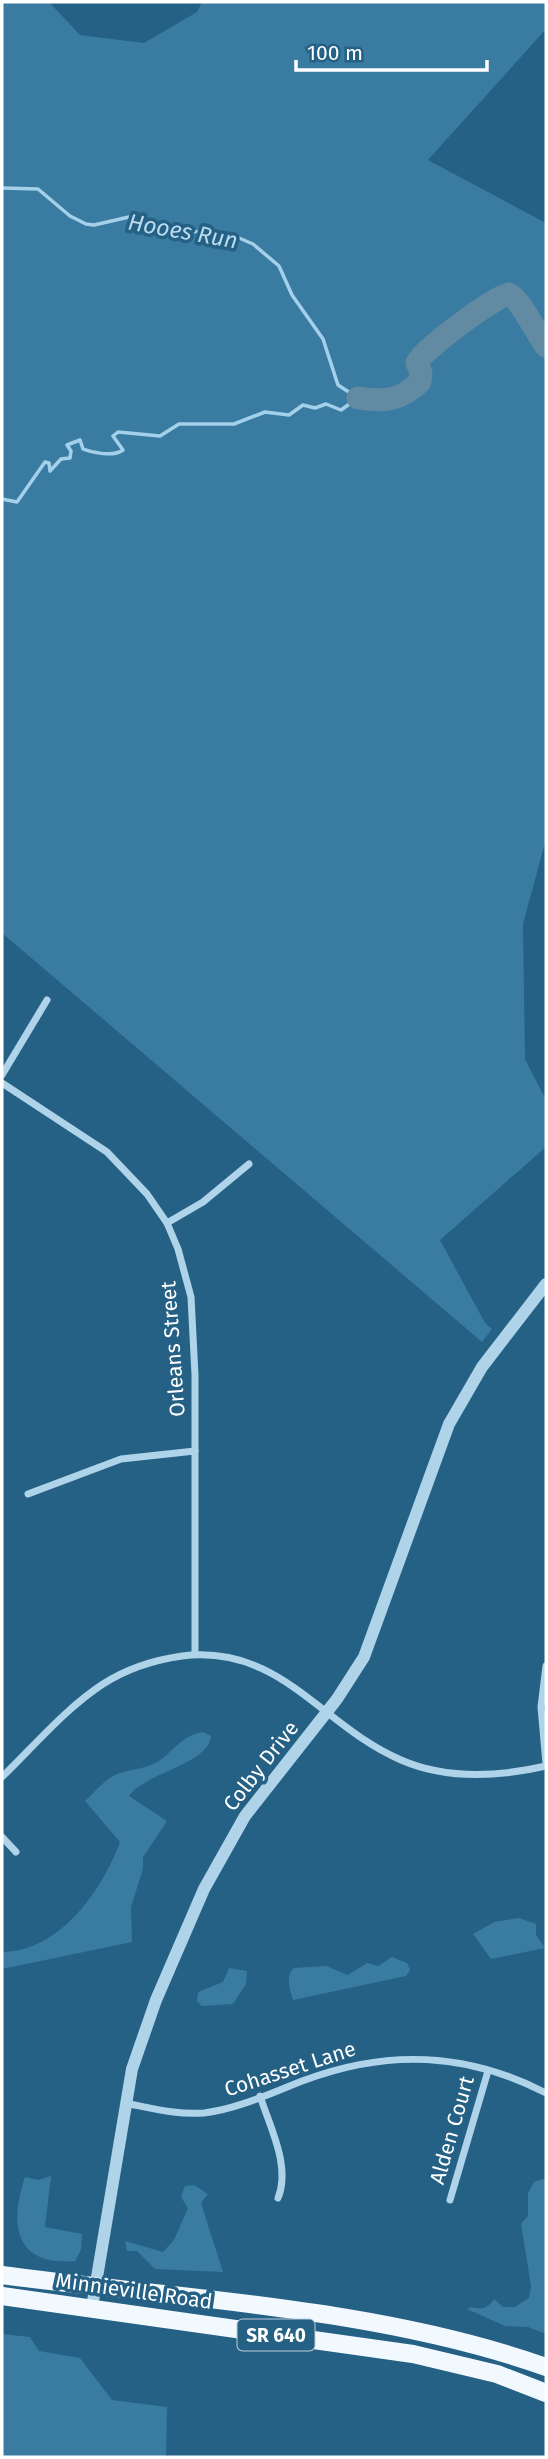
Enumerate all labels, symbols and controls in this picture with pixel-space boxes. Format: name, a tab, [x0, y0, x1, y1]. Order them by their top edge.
scale bar	[296, 28, 487, 72]
text: 100 m	[307, 40, 363, 66]
water label: Hooes Run	[126, 208, 240, 254]
street label: Orleans Street	[155, 1280, 191, 1418]
street label: Colby Drive	[218, 1716, 304, 1816]
street label: Cohasset Lane	[221, 2036, 359, 2102]
street label: Alden Court	[424, 2072, 480, 2187]
street label: Minnieville Road	[54, 2267, 214, 2315]
road number: SR 640	[238, 2320, 314, 2350]

